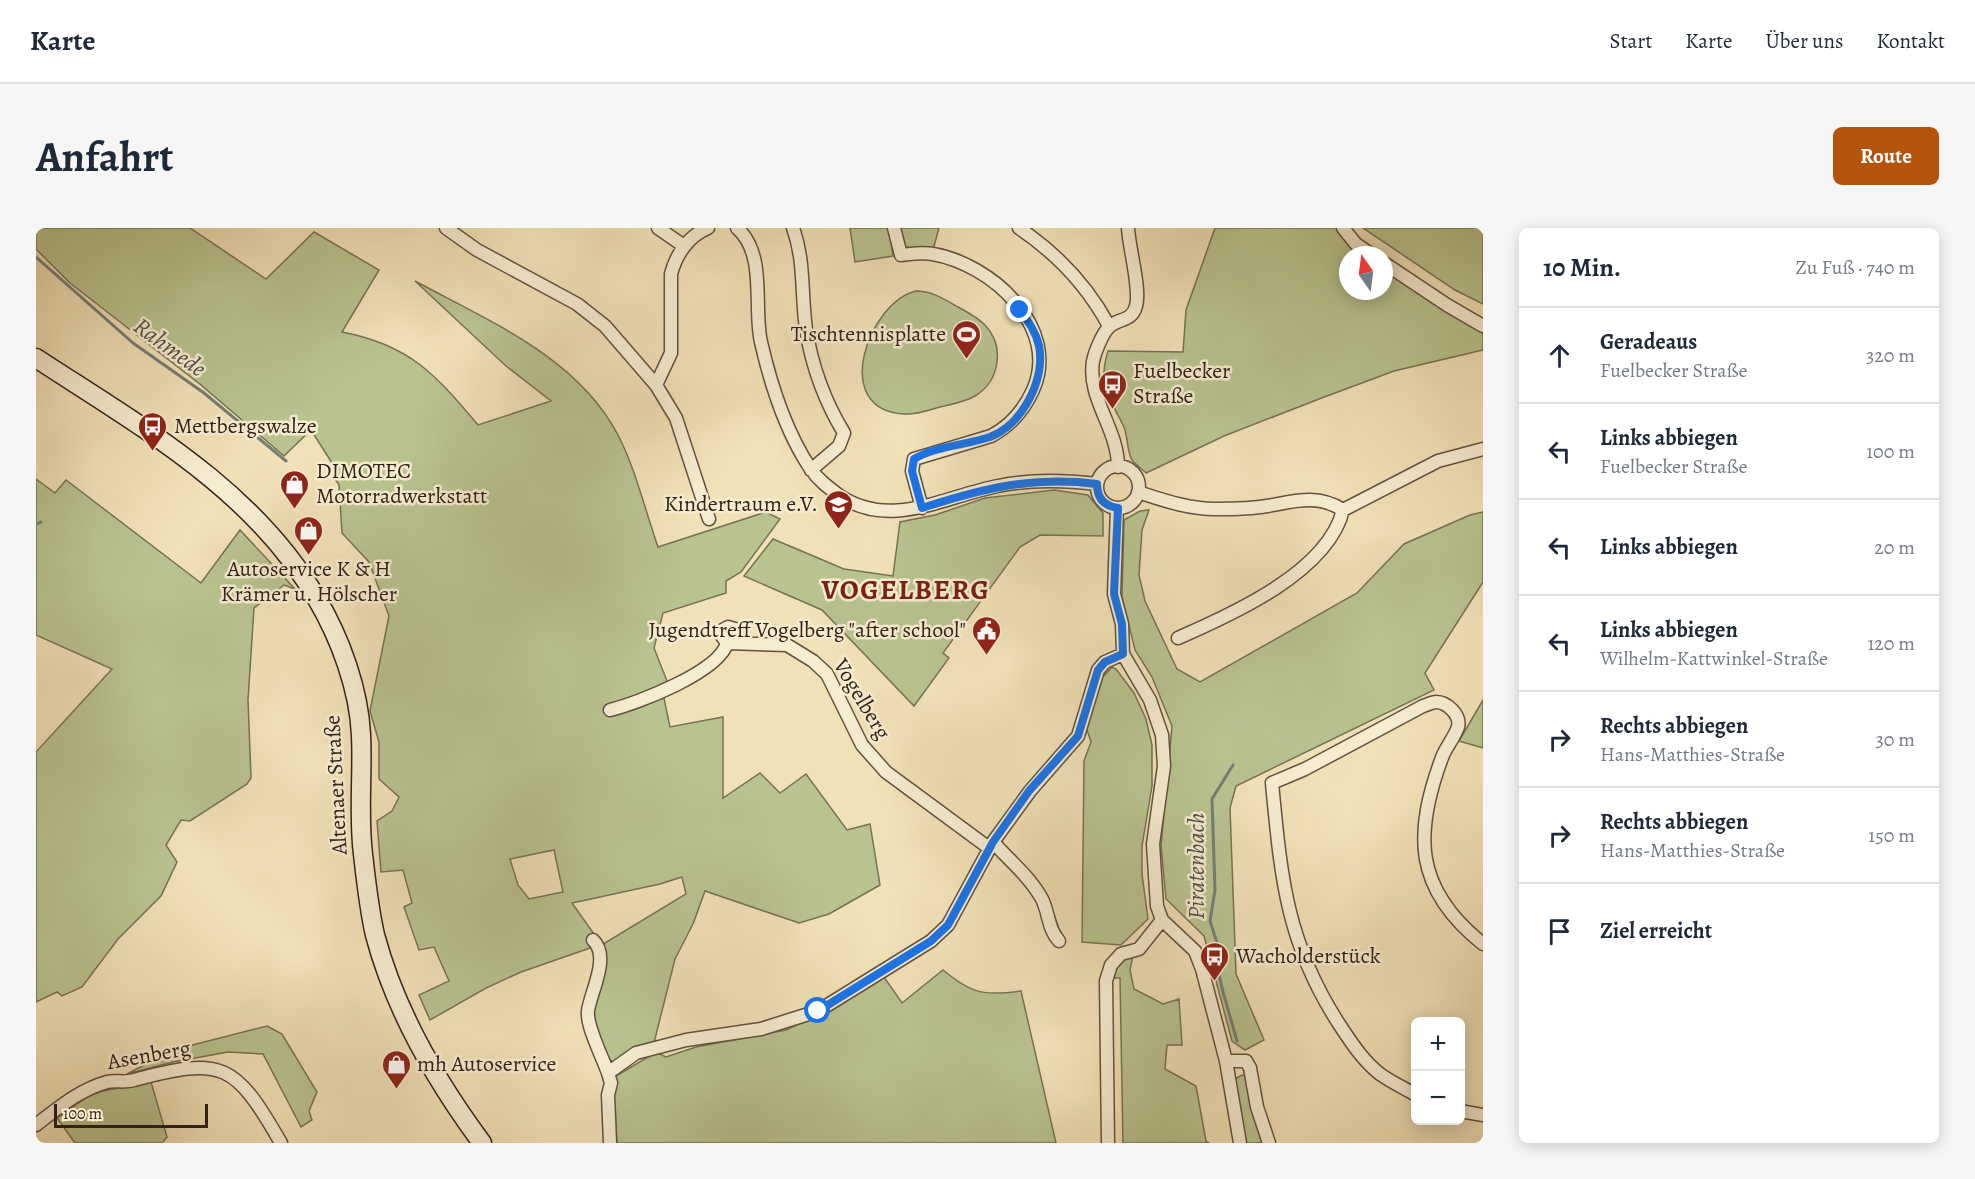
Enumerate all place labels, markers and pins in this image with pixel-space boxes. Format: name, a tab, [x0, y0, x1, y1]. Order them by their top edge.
sports icon: Tischtennisplatte	[951, 318, 983, 360]
place label: Tischtennisplatte	[791, 319, 946, 349]
place label: Fuelbecker Straße	[1133, 356, 1231, 411]
bus stop icon: Fuelbecker Straße	[1096, 368, 1128, 410]
bus stop icon: Mettbergswalze	[137, 410, 169, 452]
place label: Mettbergswalze	[174, 411, 317, 441]
place label: DIMOTEC Motorradwerkstatt	[316, 456, 487, 511]
shop icon: DIMOTEC Motorradwerkstatt	[279, 468, 311, 510]
school or university icon: Kindertraum e.V.	[823, 488, 855, 530]
place label: Kindertraum e.V.	[664, 489, 818, 519]
shop icon: Autoservice K & H Krämer u. Hölscher	[293, 514, 325, 556]
place label: Autoservice K & H Krämer u. Hölscher	[221, 554, 397, 609]
public building icon: Jugendtreff Vogelberg "after school"	[971, 614, 1003, 656]
place label: Jugendtreff Vogelberg "after school"	[648, 615, 966, 645]
bus stop icon: Wacholderstück	[1199, 940, 1231, 982]
place label: Wacholderstück	[1235, 941, 1381, 971]
shop icon: mh Autoservice	[380, 1048, 412, 1090]
place label: mh Autoservice	[417, 1049, 556, 1079]

